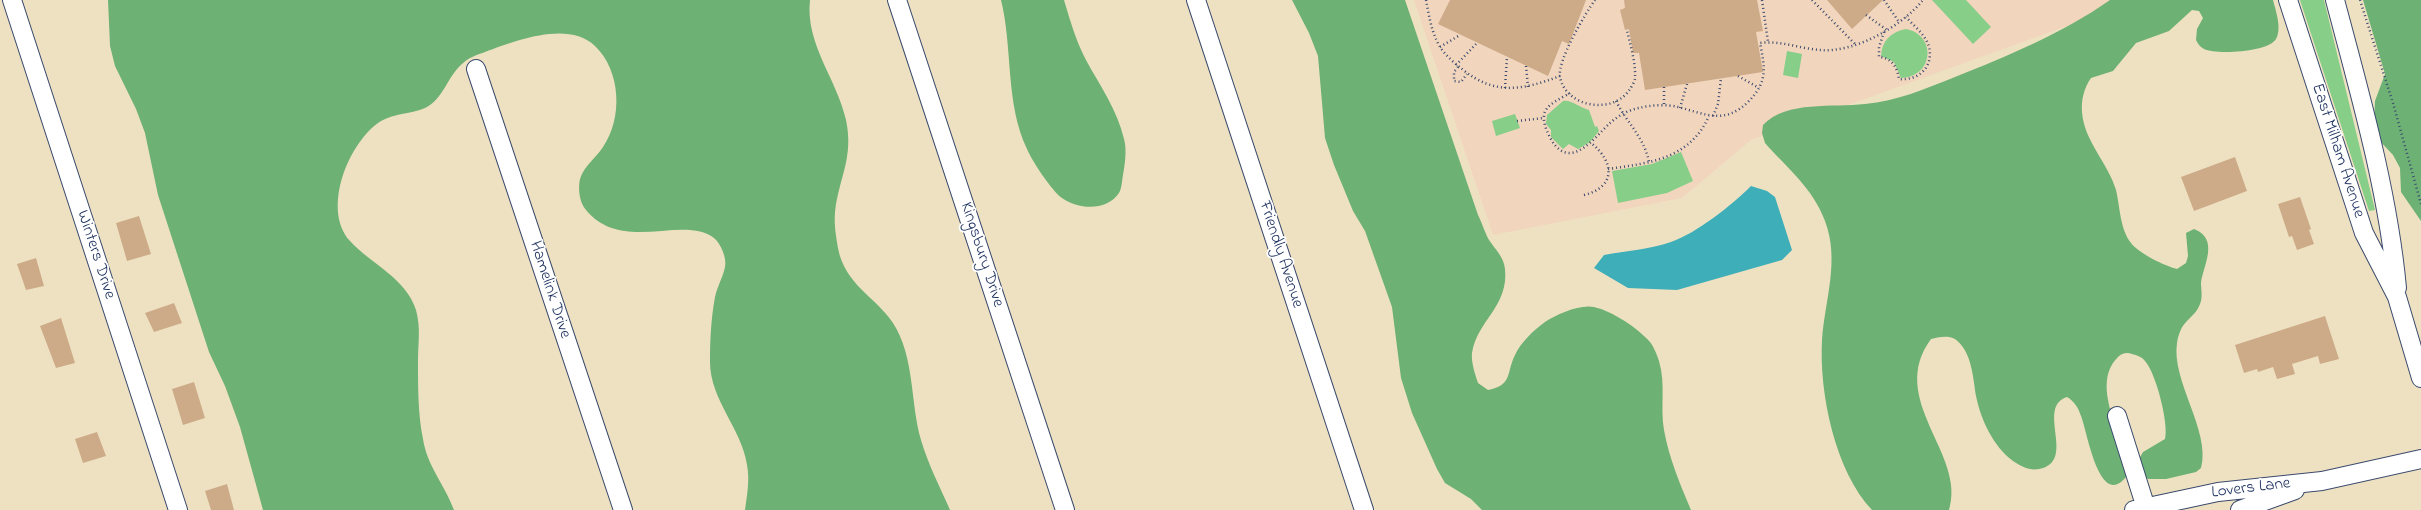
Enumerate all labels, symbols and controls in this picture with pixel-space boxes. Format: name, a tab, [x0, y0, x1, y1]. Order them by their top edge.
street label: East Milham Avenue	[2306, 81, 2368, 221]
street label: Friendly Avenue	[1253, 199, 1307, 311]
street label: Kingsbury Drive	[954, 200, 1008, 310]
street label: Winters Drive	[71, 208, 119, 302]
street label: Hamelink Drive	[524, 239, 574, 341]
street label: Lovers Lane	[2210, 474, 2292, 504]

